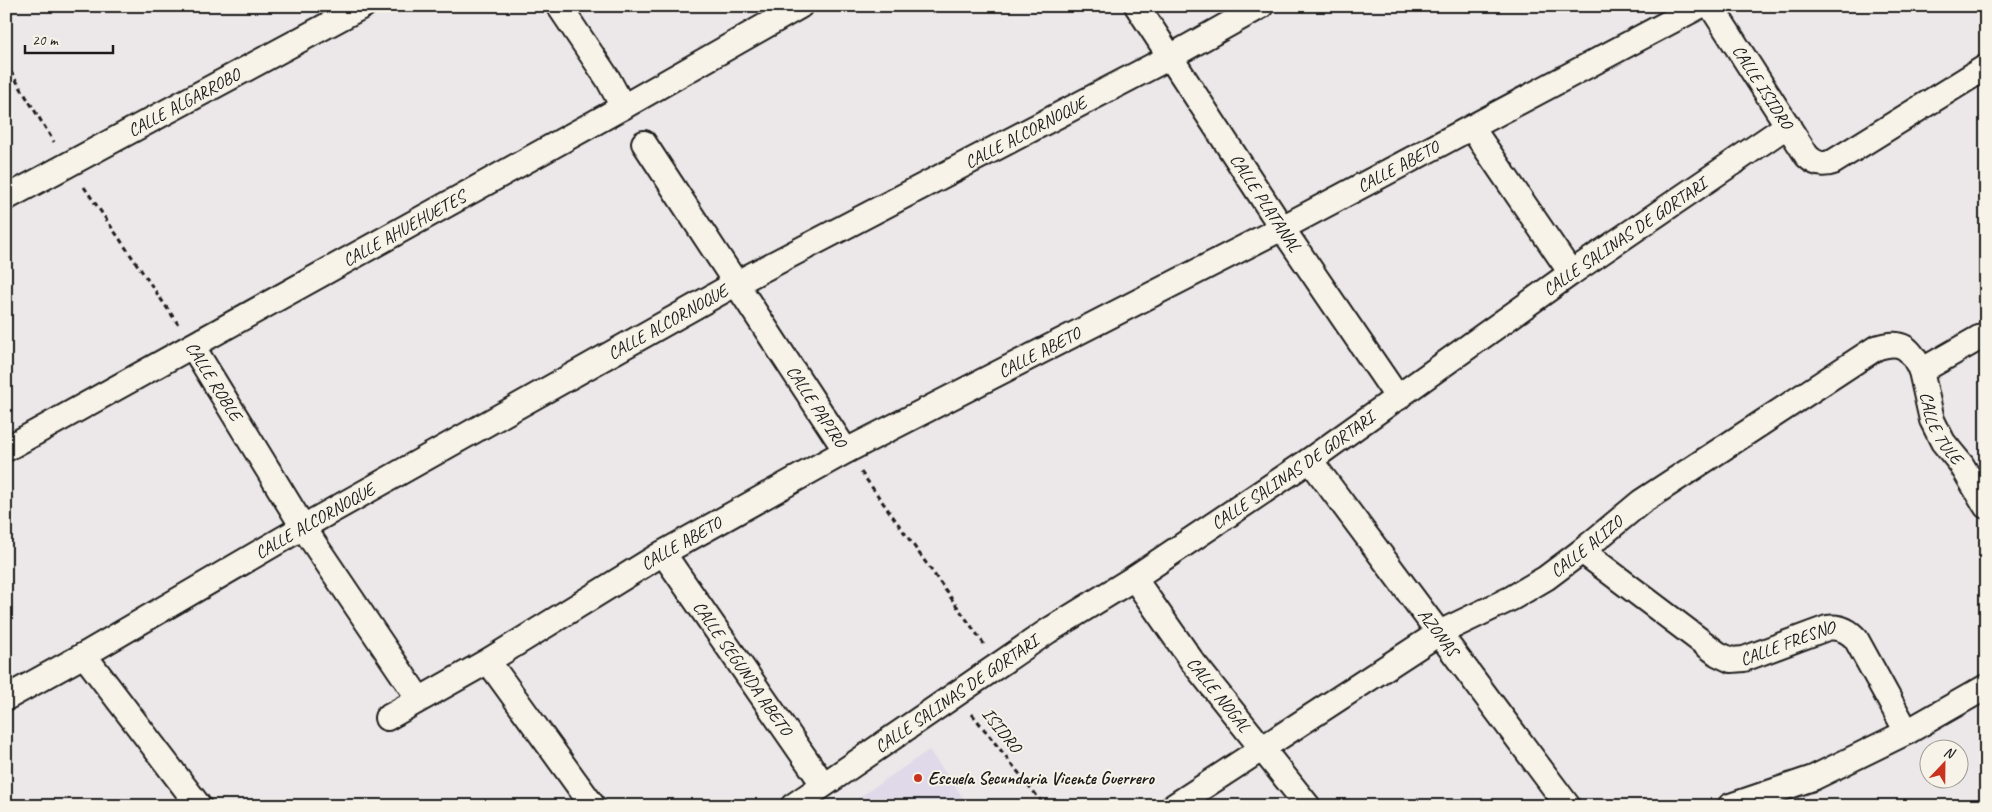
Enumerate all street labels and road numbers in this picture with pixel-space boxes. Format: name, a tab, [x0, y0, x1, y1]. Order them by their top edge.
street label: CALLE ISIDRO	[1728, 41, 1799, 135]
street label: CALLE ALGARROBO	[124, 62, 246, 141]
street label: CALLE ALCORNOQUE	[961, 90, 1092, 173]
street label: CALLE ABETO	[1353, 135, 1444, 197]
street label: CALLE PLATANAL	[1225, 149, 1306, 256]
street label: CALLE SALINAS DE GORTARI	[1539, 171, 1714, 301]
street label: CALLE AHUEHUETES	[339, 184, 472, 271]
street label: CALLE ALCORNOQUE	[604, 278, 734, 364]
street label: CALLE ABETO	[994, 321, 1086, 382]
street label: CALLE ROBLE	[181, 337, 248, 427]
street label: CALLE PAPIRO	[782, 361, 853, 453]
street label: CALLE TULE	[1915, 390, 1969, 471]
street label: CALLE SALINAS DE GORTARI	[1207, 404, 1382, 534]
street label: CALLE ALCORNOQUE	[251, 477, 381, 564]
street label: CALLE ALIZO	[1546, 510, 1629, 582]
street label: CALLE ABETO	[637, 511, 727, 575]
street label: CALLE SEGUNDA ABETO	[688, 597, 798, 741]
street label: AZONAS	[1413, 604, 1466, 663]
street label: CALLE FRESNO	[1737, 616, 1837, 671]
street label: CALLE SALINAS DE GORTARI	[870, 628, 1045, 758]
street label: CALLE NOGAL	[1182, 652, 1256, 737]
street label: ISIDRO	[977, 703, 1028, 758]

